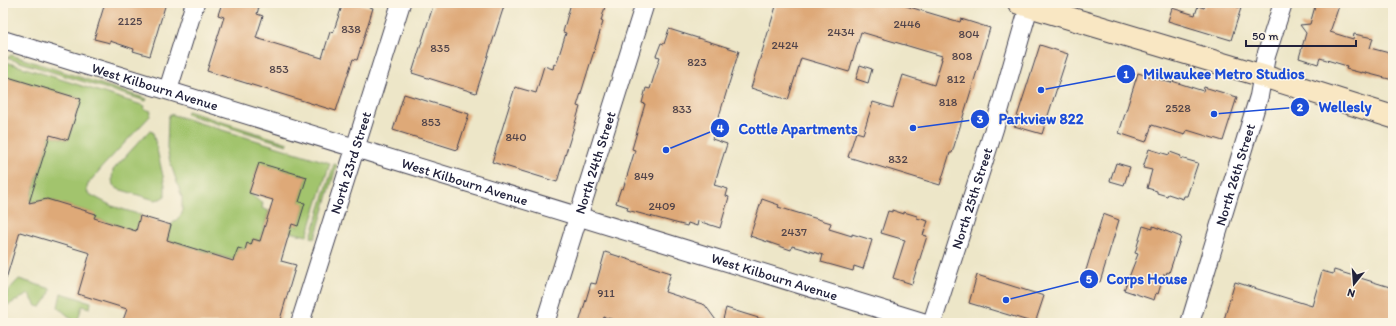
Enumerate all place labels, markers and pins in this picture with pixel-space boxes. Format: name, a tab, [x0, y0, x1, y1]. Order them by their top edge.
callout: Milwaukee Metro Studios	[1116, 61, 1313, 88]
callout: Wellesly	[1290, 93, 1380, 120]
callout: Parkview 822	[970, 105, 1091, 132]
callout: Cottle Apartments	[710, 115, 866, 142]
callout: Corps House	[1079, 266, 1196, 293]

